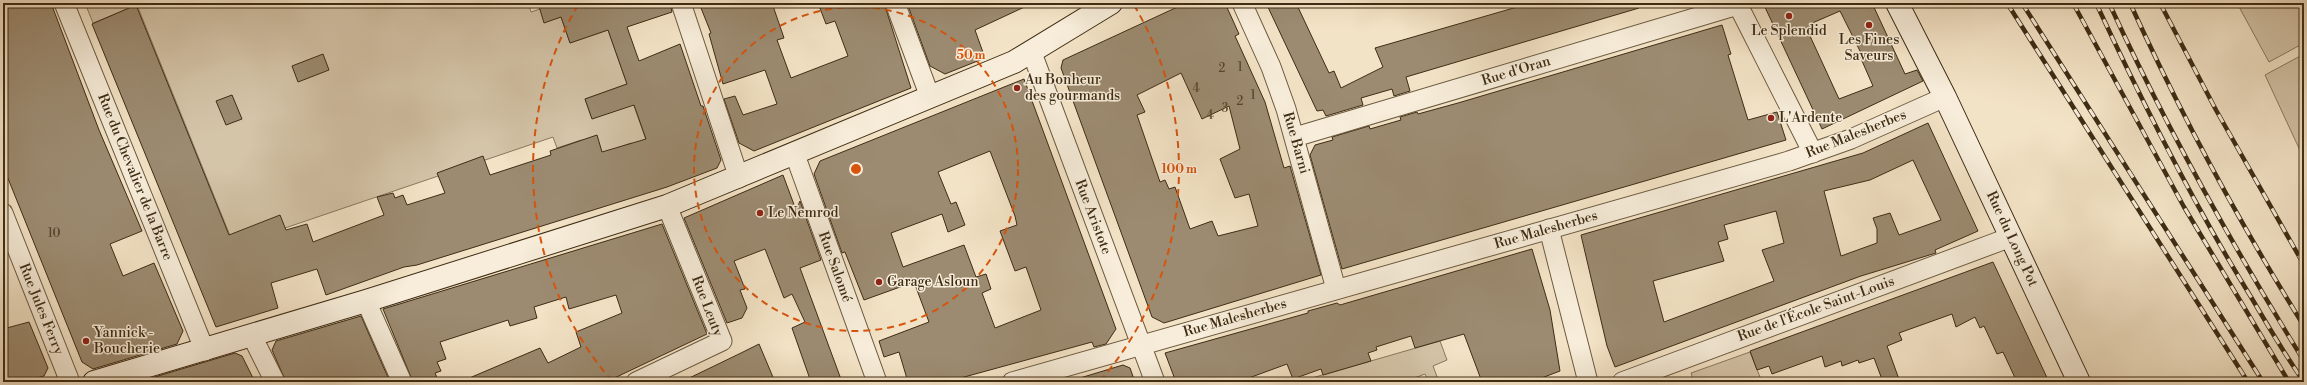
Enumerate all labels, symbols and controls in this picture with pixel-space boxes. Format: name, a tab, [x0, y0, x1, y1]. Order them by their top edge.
marker: Le Splendid	[1784, 11, 1794, 21]
marker: Les Fines Saveurs	[1864, 20, 1874, 30]
place label: Le Splendid	[1751, 22, 1827, 40]
place label: Les Fines Saveurs	[1839, 31, 1899, 65]
text: 50 m	[956, 48, 986, 63]
street label: Rue d'Oran	[1479, 52, 1553, 90]
house number: 1	[1237, 60, 1243, 75]
house number: 2	[1219, 61, 1226, 76]
place label: Au Bonheur des gourmands	[1024, 71, 1120, 105]
house number: 4	[1192, 81, 1200, 96]
marker: Au Bonheur des gourmands	[1012, 83, 1022, 93]
house number: 1	[1250, 88, 1256, 103]
street label: Rue du Chevalier de la Barre	[93, 91, 177, 263]
house number: 2	[1237, 94, 1244, 109]
house number: 3	[1222, 101, 1229, 116]
street label: Rue Malesherbes	[1803, 106, 1909, 162]
house number: 4	[1206, 108, 1214, 123]
place label: L'Ardente	[1779, 109, 1842, 127]
street label: Rue Barni	[1279, 110, 1314, 176]
marker: L'Ardente	[1766, 113, 1776, 123]
centre of rings	[849, 162, 863, 176]
text: 100 m	[1161, 162, 1197, 177]
street label: Rue Aristote	[1070, 177, 1116, 257]
street label: Rue du Long Pot	[1982, 188, 2042, 290]
place label: Le Nemrod	[768, 204, 839, 222]
street label: Rue Malesherbes	[1492, 207, 1600, 253]
marker: Le Nemrod	[755, 208, 765, 218]
house number: 10	[48, 226, 60, 241]
street label: Rue Salomé	[814, 229, 856, 305]
street label: Rue Jules Ferry	[15, 261, 68, 357]
street label: Rue de l'École Saint-Louis	[1734, 270, 1897, 346]
street label: Rue Leuty	[687, 273, 727, 339]
place label: Garage Asloun	[887, 273, 979, 291]
marker: Garage Asloun	[874, 277, 884, 287]
street label: Rue Malesherbes	[1181, 295, 1289, 341]
place label: Yannick - Boucherie	[93, 324, 160, 358]
marker: Yannick - Boucherie	[81, 336, 91, 346]

